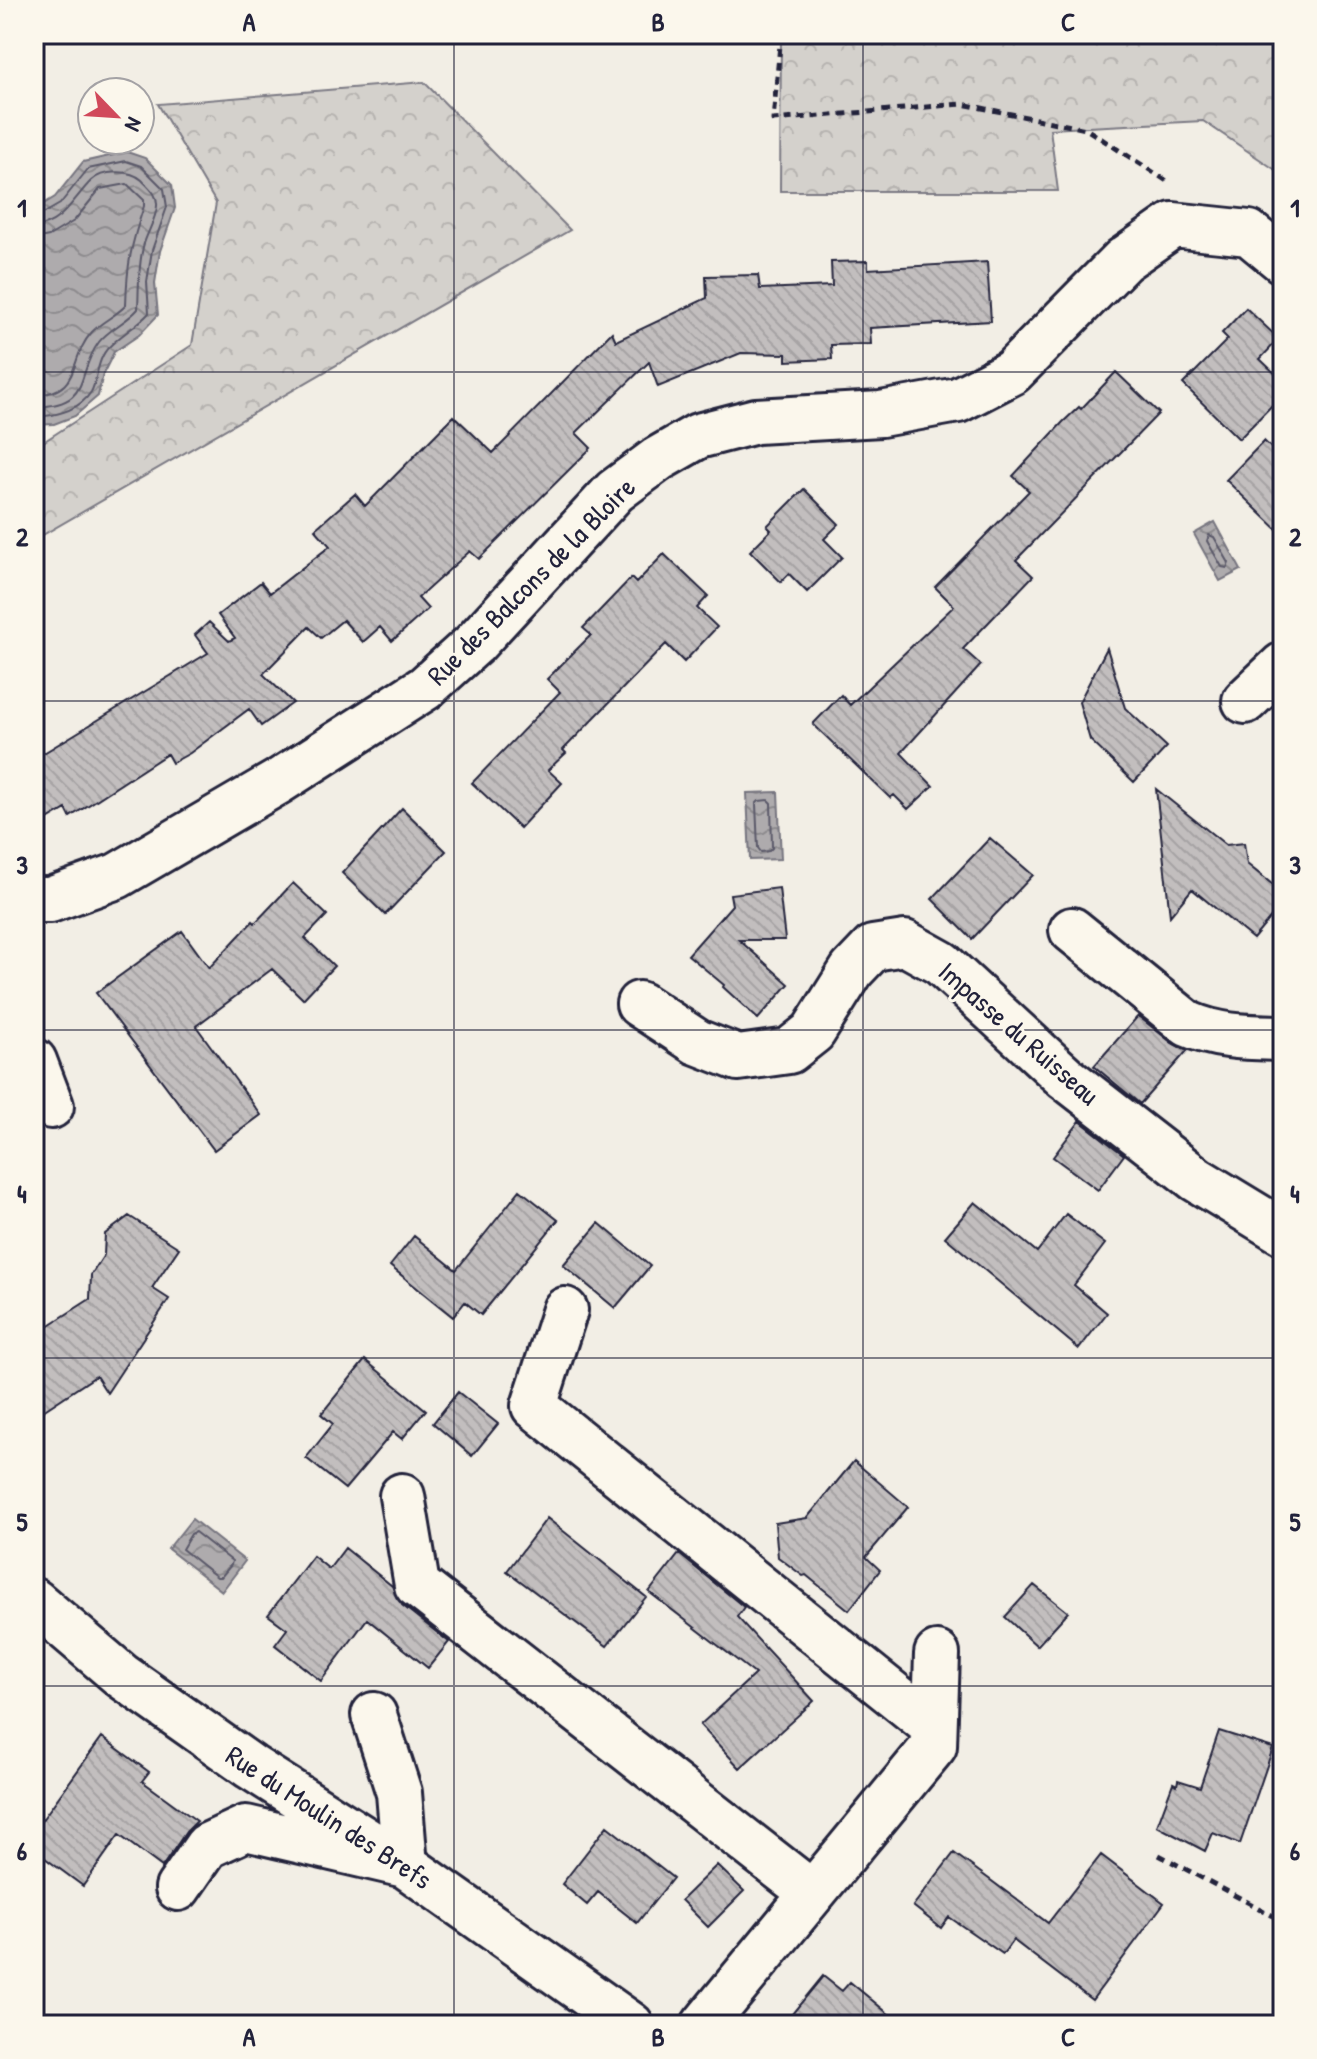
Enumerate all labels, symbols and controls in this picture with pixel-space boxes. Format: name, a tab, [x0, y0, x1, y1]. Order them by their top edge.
text: A	[243, 4, 256, 39]
text: B	[651, 4, 665, 39]
text: C	[1061, 4, 1075, 39]
north arrow	[76, 76, 156, 156]
text: N	[118, 113, 150, 136]
text: 1	[17, 190, 27, 225]
text: 1	[1290, 190, 1300, 225]
street label: Rue des Balcons de la Bloire	[419, 469, 643, 693]
text: 2	[16, 519, 29, 554]
text: 2	[1289, 519, 1302, 554]
text: 3	[16, 847, 28, 882]
text: 3	[1289, 847, 1301, 882]
street label: Impasse du Ruisseau	[931, 953, 1107, 1113]
text: 4	[17, 1176, 27, 1211]
text: 4	[1290, 1176, 1300, 1211]
text: 5	[17, 1504, 28, 1539]
text: 5	[1290, 1504, 1301, 1539]
street label: Rue du Moulin des Brefs	[219, 1736, 439, 1898]
text: 6	[17, 1833, 28, 1868]
text: 6	[1290, 1833, 1301, 1868]
text: A	[243, 2019, 256, 2054]
text: B	[651, 2019, 665, 2054]
text: C	[1061, 2019, 1075, 2054]

